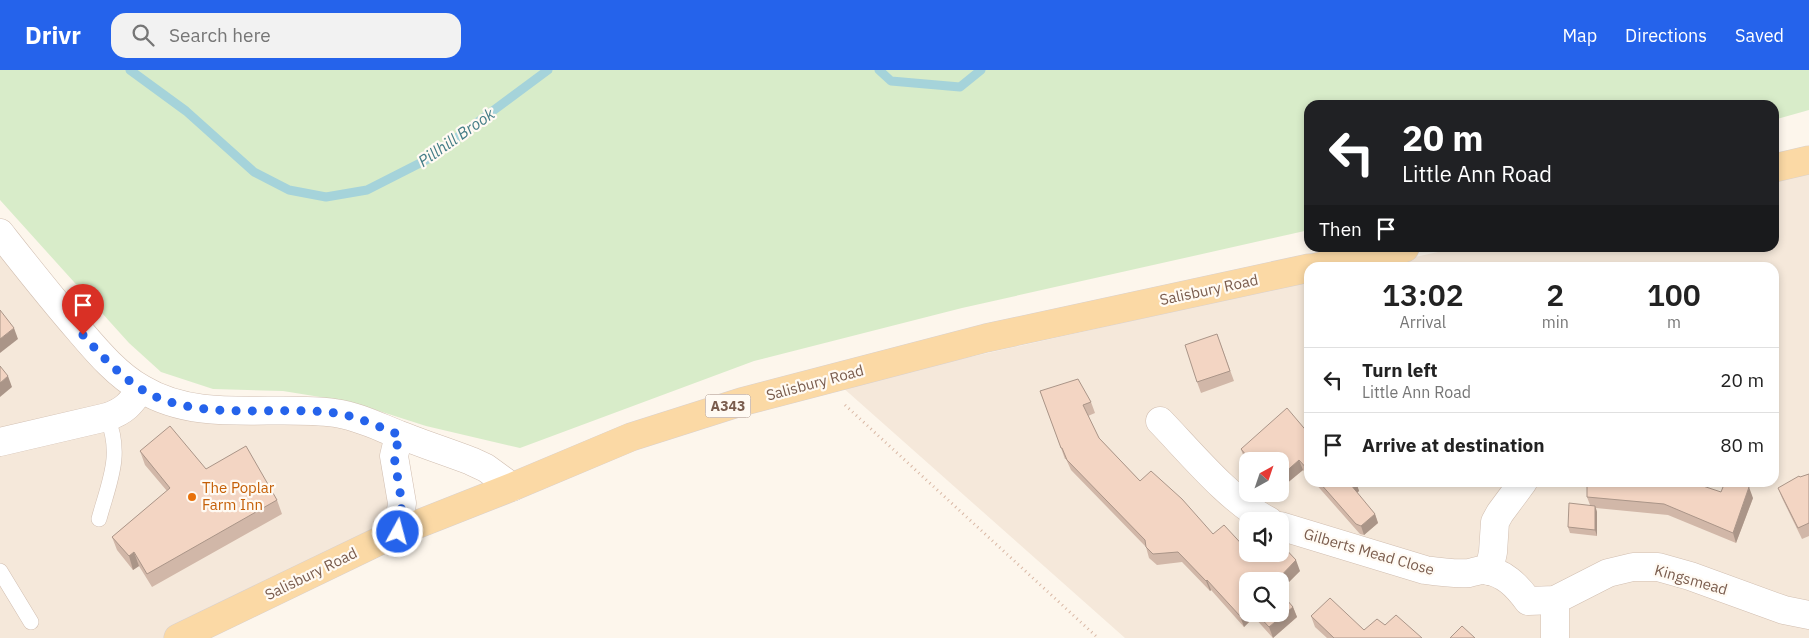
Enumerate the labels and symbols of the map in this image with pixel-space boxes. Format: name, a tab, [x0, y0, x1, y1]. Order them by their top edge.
water label: Pillhill Brook	[414, 103, 499, 171]
street label: Salisbury Road	[1158, 270, 1260, 309]
pin	[62, 284, 104, 335]
street label: Salisbury Road	[764, 360, 866, 405]
road number: A343	[706, 394, 750, 418]
north arrow	[1239, 452, 1289, 502]
place label: The Poplar Farm Inn	[202, 478, 275, 514]
marker: The Poplar Farm Inn	[186, 491, 198, 503]
position arrow	[371, 505, 423, 557]
street label: Gilberts Mead Close	[1302, 524, 1437, 579]
street label: Salisbury Road	[262, 543, 360, 604]
street label: Kingsmead	[1652, 560, 1730, 599]

